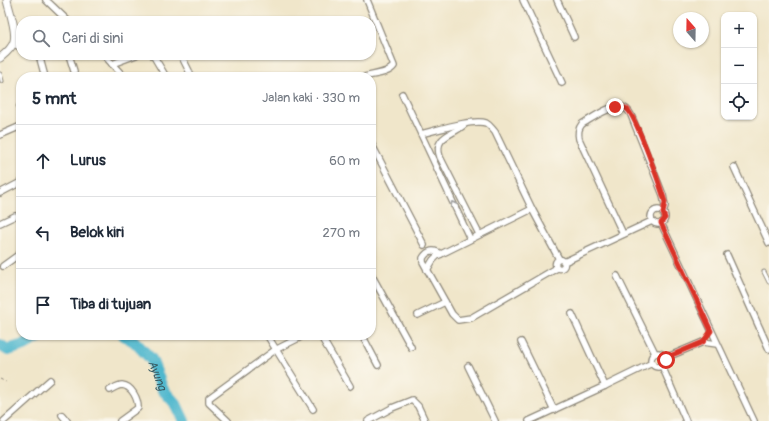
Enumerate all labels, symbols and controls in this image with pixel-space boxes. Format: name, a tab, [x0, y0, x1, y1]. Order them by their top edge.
north arrow	[673, 12, 709, 48]
map controls	[721, 12, 757, 120]
button: +	[721, 12, 757, 48]
search box	[16, 16, 376, 60]
icon: search	[30, 27, 52, 49]
text: Cari di sini	[62, 29, 123, 48]
button: −	[721, 48, 757, 84]
button: locate	[721, 84, 757, 120]
text: 5 mnt	[32, 88, 76, 109]
text: Jalan kaki · 330 m	[262, 90, 360, 106]
route end	[606, 98, 624, 116]
icon: ahead	[32, 150, 54, 172]
text: Lurus	[70, 151, 106, 170]
text: 60 m	[329, 153, 360, 169]
one-way arrow	[450, 200, 458, 208]
icon: left	[32, 222, 54, 244]
text: Belok kiri	[70, 223, 124, 242]
text: 270 m	[323, 225, 360, 241]
icon: arrive	[32, 294, 54, 316]
text: Tiba di tujuan	[70, 295, 151, 314]
route start	[657, 351, 675, 369]
water label: Ayung	[145, 358, 170, 394]

